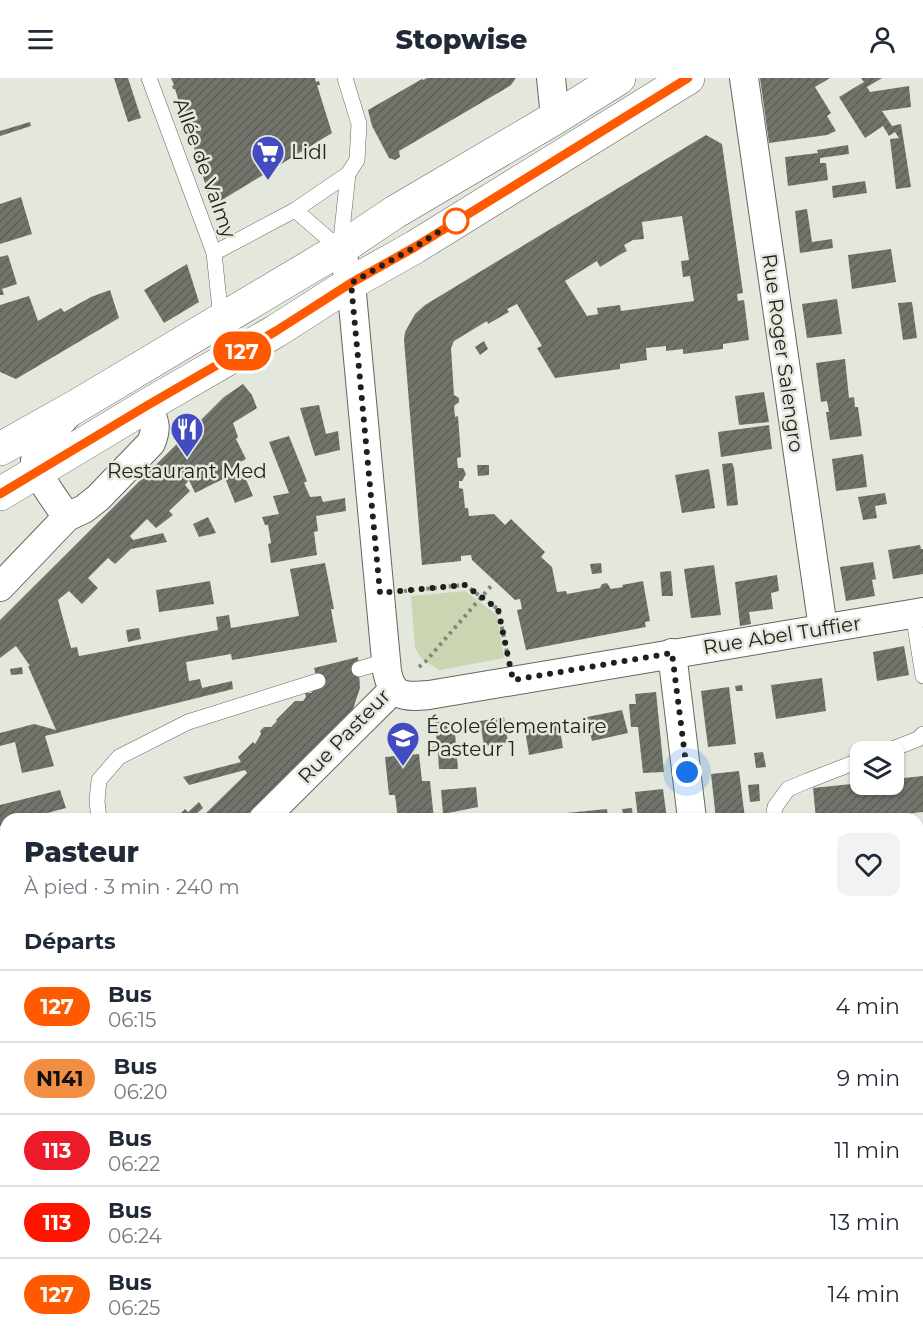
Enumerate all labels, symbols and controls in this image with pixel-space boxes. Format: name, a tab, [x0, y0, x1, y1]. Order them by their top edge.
icon: menu	[24, 23, 57, 56]
text: Stopwise	[396, 23, 527, 56]
icon: person	[866, 23, 899, 56]
street label: Allée de Valmy	[169, 95, 241, 241]
supermarket icon: Lidl	[250, 134, 286, 181]
place label: Lidl	[291, 140, 327, 164]
unlabelled marker	[443, 208, 469, 234]
street label: Rue Roger Salengro	[757, 252, 809, 454]
line badge: 127	[208, 332, 276, 370]
text: 127	[225, 339, 259, 364]
restaurant icon: Restaurant Med	[169, 411, 205, 458]
place label: Restaurant Med	[107, 459, 267, 483]
street label: Rue Abel Tuffier	[701, 611, 863, 659]
street label: Rue Pasteur	[293, 684, 395, 788]
place label: École élementaire Pasteur 1	[426, 714, 607, 761]
school or university icon: École élementaire Pasteur 1	[385, 720, 421, 767]
map controls	[850, 741, 904, 795]
button: layers	[850, 741, 904, 795]
your location	[672, 757, 702, 787]
button: heart	[837, 833, 900, 896]
text: Pasteur	[24, 835, 139, 869]
text: À pied · 3 min · 240 m	[24, 875, 240, 899]
text: Départs	[24, 928, 116, 955]
text: Bus	[108, 981, 152, 1008]
text: 4 min	[836, 993, 900, 1020]
text: 127	[40, 994, 74, 1019]
text: 06:15	[108, 1008, 156, 1032]
text: Bus	[113, 1053, 157, 1080]
text: 9 min	[837, 1065, 900, 1092]
text: N141	[36, 1066, 83, 1091]
text: 06:20	[113, 1080, 168, 1104]
text: Bus	[108, 1125, 152, 1152]
text: 11 min	[834, 1137, 900, 1164]
text: 113	[43, 1138, 71, 1163]
text: 06:22	[108, 1152, 160, 1176]
text: Bus	[108, 1197, 152, 1224]
text: 13 min	[830, 1209, 900, 1236]
text: 113	[43, 1210, 71, 1235]
text: 06:24	[108, 1224, 162, 1248]
text: Bus	[108, 1269, 152, 1296]
text: 14 min	[828, 1281, 900, 1308]
text: 127	[40, 1282, 74, 1307]
text: 06:25	[108, 1296, 160, 1320]

